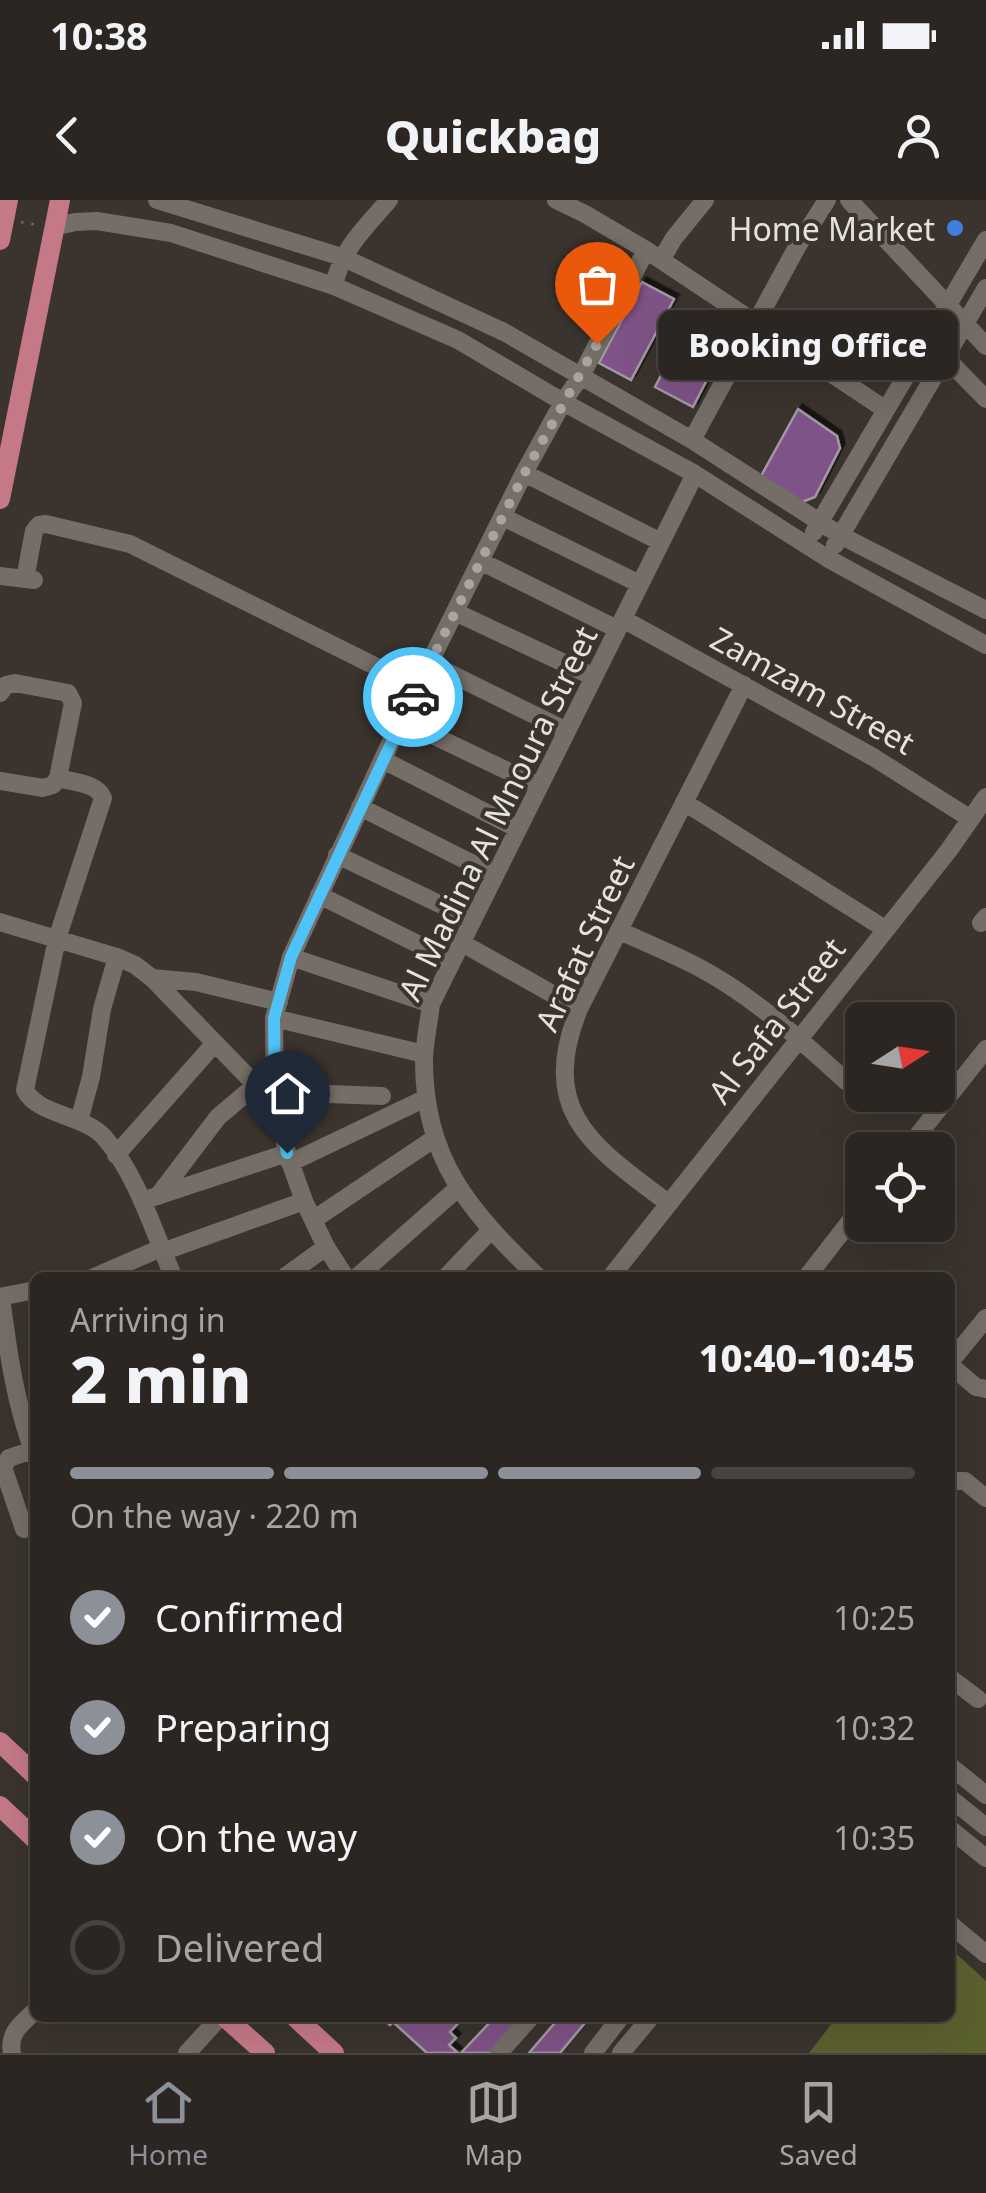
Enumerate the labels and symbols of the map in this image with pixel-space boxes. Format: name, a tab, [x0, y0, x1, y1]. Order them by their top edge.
place label: Home Market	[729, 207, 935, 250]
marker: Home Market	[944, 217, 966, 239]
pin	[555, 242, 640, 345]
callout: Booking Office	[657, 309, 957, 379]
street label: Zamzam Street	[703, 616, 923, 764]
street label: Al Madina Al Mnoura Street	[388, 619, 606, 1007]
courier	[363, 647, 463, 747]
street label: Arafat Street	[525, 848, 643, 1038]
street label: Al Safa Street	[698, 928, 854, 1112]
north arrow	[845, 1002, 955, 1112]
pin	[245, 1051, 330, 1154]

